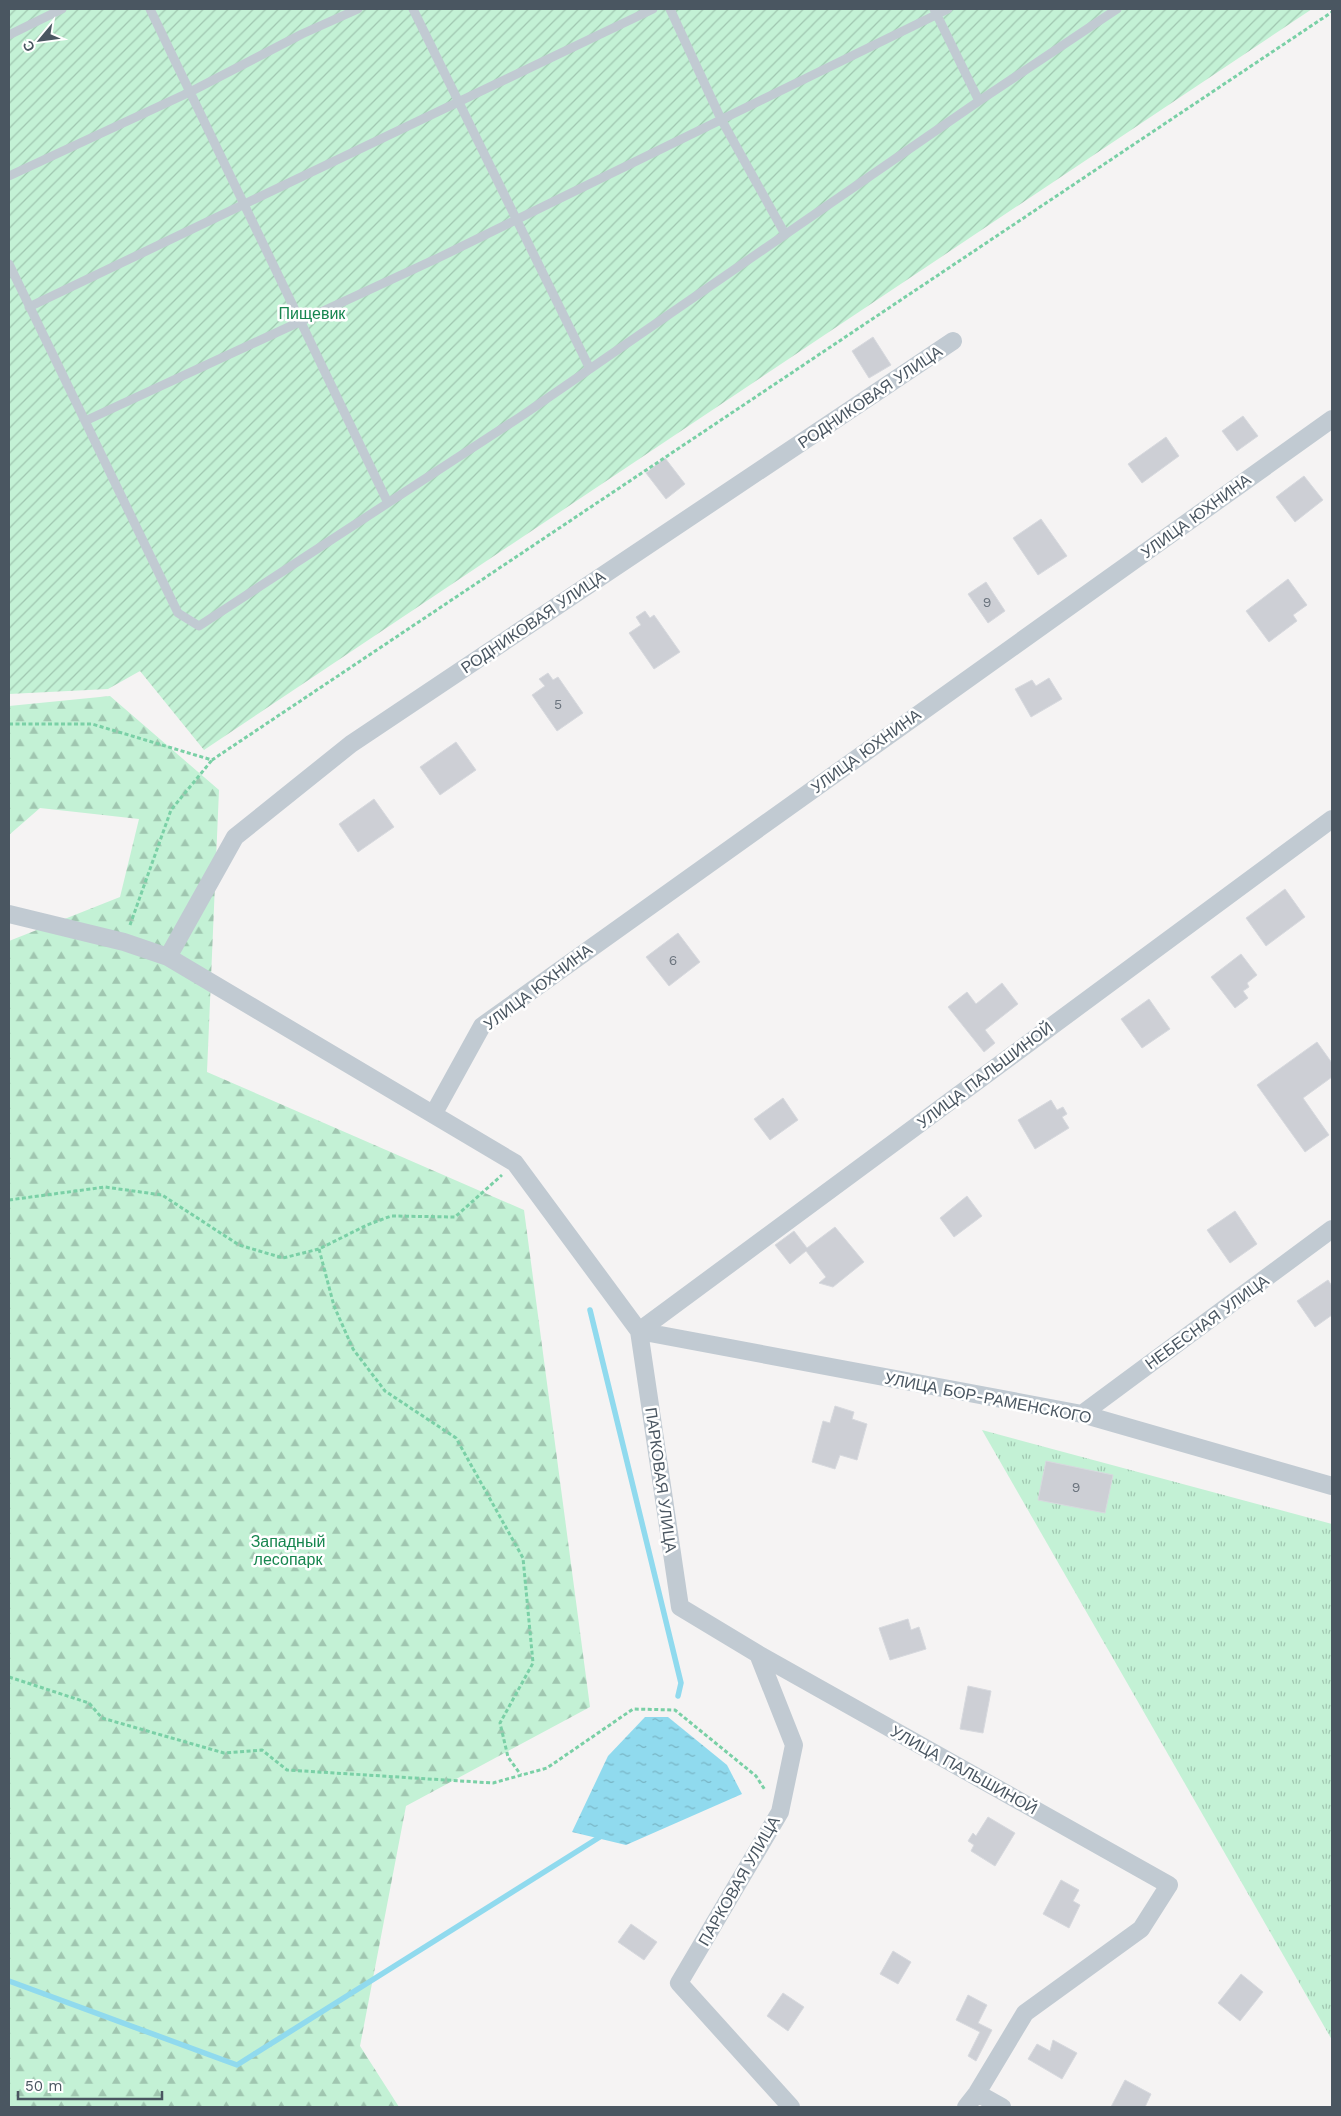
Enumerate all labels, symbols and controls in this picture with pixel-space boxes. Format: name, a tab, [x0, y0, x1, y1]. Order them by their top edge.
north arrow	[15, 15, 65, 65]
text: С	[19, 38, 38, 55]
park label: Пищевик	[279, 304, 346, 323]
street label: РОДНИКОВАЯ УЛИЦА	[794, 341, 946, 452]
street label: УЛИЦА ЮХНИНА	[1137, 470, 1255, 562]
street label: РОДНИКОВАЯ УЛИЦА	[457, 566, 609, 677]
house number: 9	[983, 594, 991, 610]
house number: 5	[554, 696, 562, 712]
street label: УЛИЦА ЮХНИНА	[807, 705, 925, 797]
street label: УЛИЦА ЮХНИНА	[480, 940, 596, 1034]
house number: 6	[669, 952, 677, 968]
street label: УЛИЦА ПАЛЬШИНОЙ	[913, 1018, 1057, 1132]
street label: НЕБЕСНАЯ УЛИЦА	[1141, 1271, 1273, 1373]
street label: УЛИЦА БОР-РАМЕНСКОГО	[883, 1369, 1093, 1427]
street label: ПАРКОВАЯ УЛИЦА	[641, 1406, 681, 1554]
house number: 9	[1072, 1479, 1080, 1495]
park label: Западный лесопарк	[251, 1532, 325, 1569]
street label: УЛИЦА ПАЛЬШИНОЙ	[887, 1722, 1041, 1818]
street label: ПАРКОВАЯ УЛИЦА	[694, 1813, 784, 1949]
scale bar	[18, 2068, 161, 2100]
text: 50 m	[25, 2077, 62, 2095]

